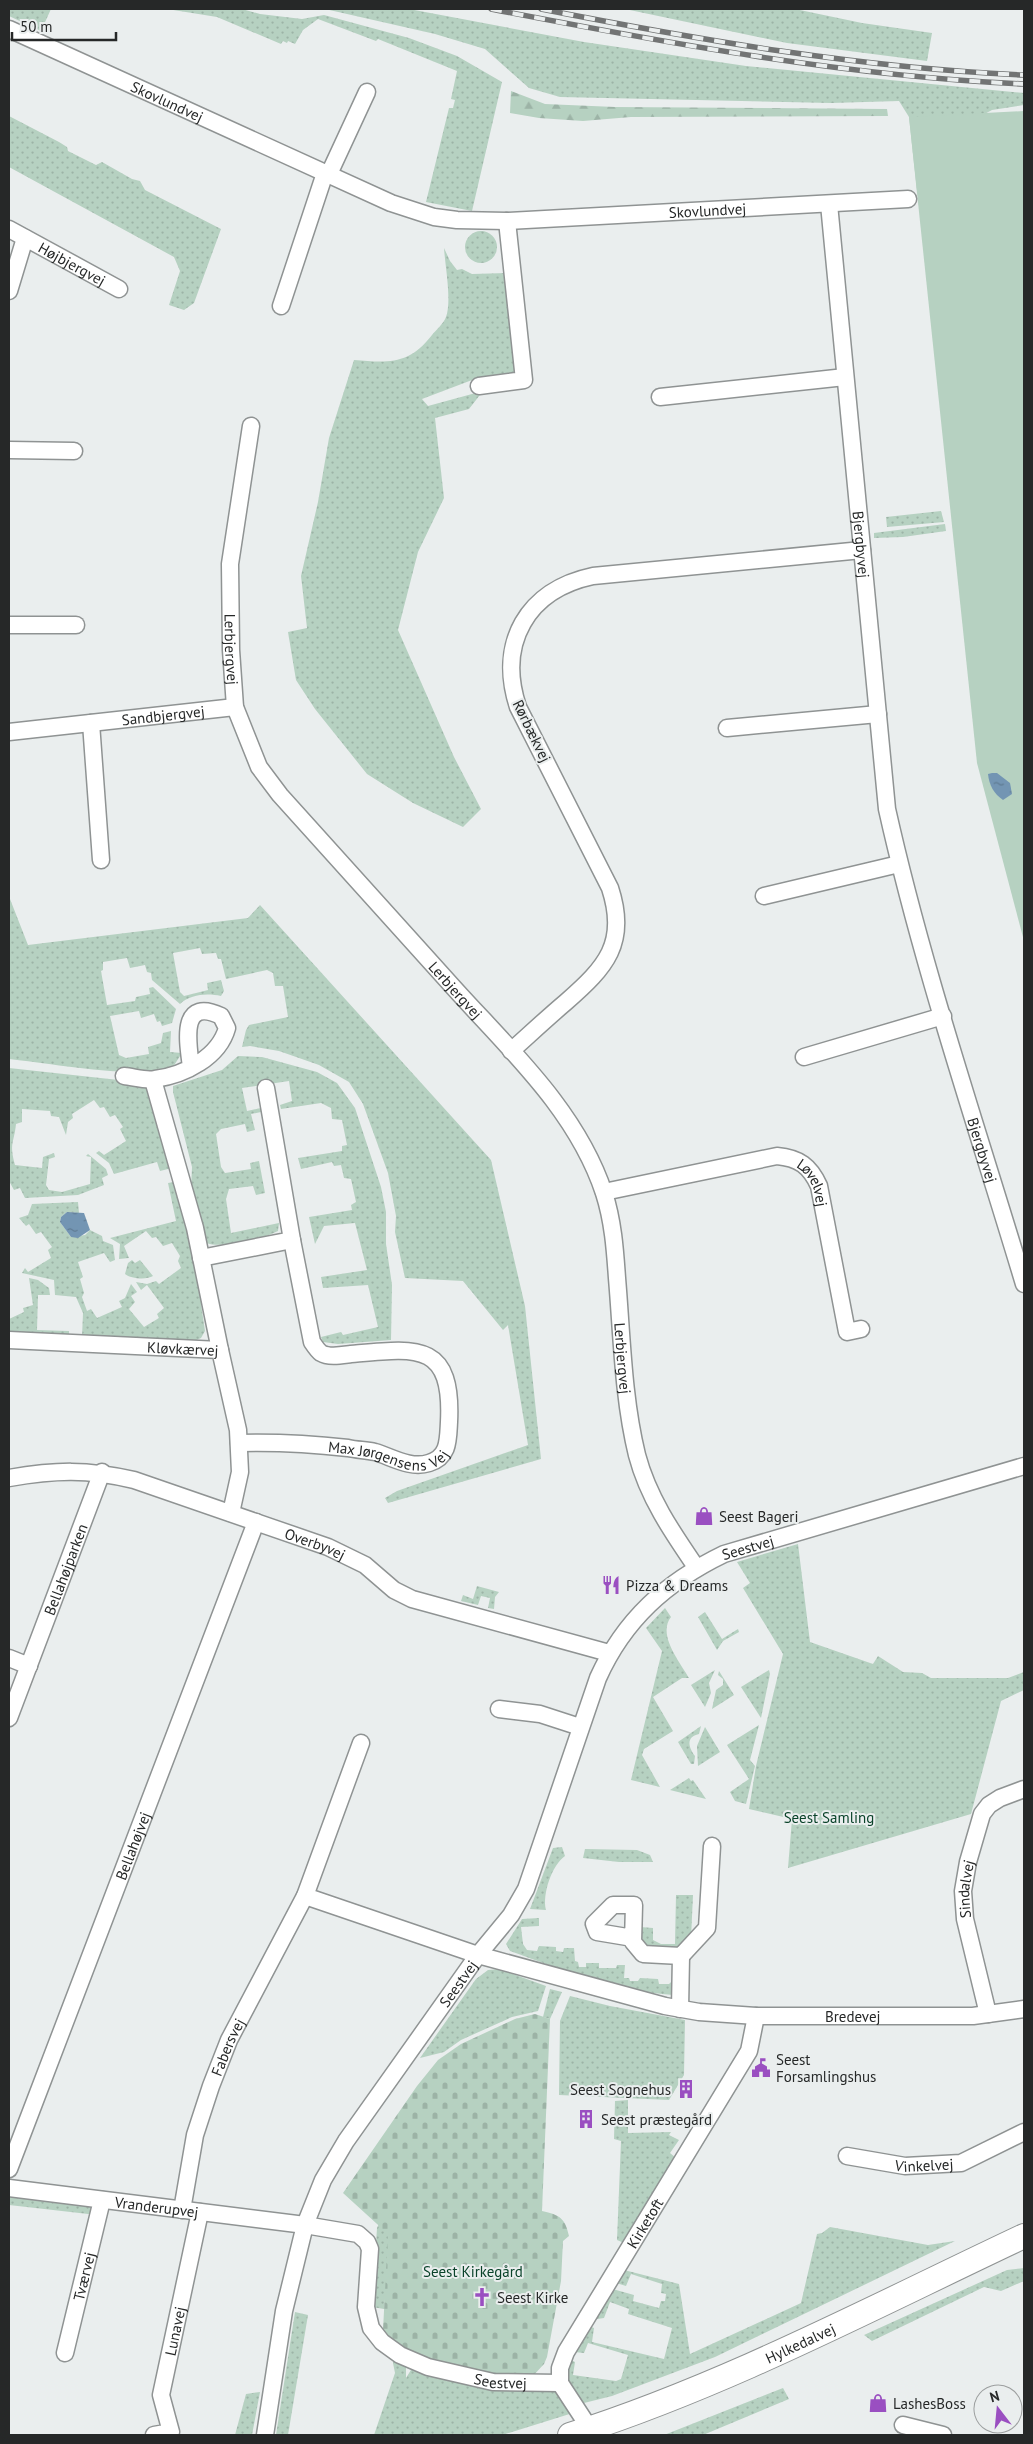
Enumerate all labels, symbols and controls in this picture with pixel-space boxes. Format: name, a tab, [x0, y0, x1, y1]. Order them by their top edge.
scale bar	[12, 10, 116, 42]
text: 50 m	[20, 17, 53, 36]
street label: Skovlundvej	[128, 76, 207, 126]
street label: Skovlundvej	[668, 198, 747, 222]
street label: Højbjergvej	[35, 237, 109, 289]
street label: Bjergbyvej	[849, 510, 874, 579]
street label: Lerbjergvej	[221, 614, 243, 686]
street label: Rørbækvej	[509, 697, 555, 765]
street label: Sandbjergvej	[121, 701, 206, 729]
street label: Lerbjergvej	[425, 957, 487, 1023]
street label: Bjergbyvej	[964, 1115, 1002, 1185]
street label: Løvelvej	[794, 1154, 832, 1208]
street label: Lerbjergvej	[611, 1322, 636, 1395]
street label: Kløvkærvej	[147, 1337, 219, 1359]
street label: Max Jørgensens Vej	[327, 1437, 453, 1474]
shop icon: Seest Bageri	[693, 1505, 715, 1527]
place label: Seest Bageri	[719, 1507, 798, 1526]
street label: Bellahøjparken	[39, 1521, 91, 1618]
street label: Overbyvej	[282, 1523, 349, 1564]
street label: Seestvej	[719, 1530, 776, 1564]
restaurant icon: Pizza & Dreams	[600, 1574, 622, 1596]
place label: Pizza & Dreams	[626, 1576, 728, 1595]
park label: Seest Samling	[784, 1808, 874, 1827]
street label: Bellahøjvej	[111, 1809, 154, 1883]
street label: Sindalvej	[953, 1857, 978, 1919]
street label: Seestvej	[435, 1956, 481, 2011]
street label: Bredevej	[825, 2007, 881, 2026]
street label: Fabersvej	[206, 2015, 248, 2078]
place label: Seest Forsamlingshus	[776, 2050, 876, 2086]
public building icon: Seest Forsamlingshus	[750, 2057, 772, 2079]
building icon: Seest Sognehus	[675, 2078, 697, 2100]
place label: Seest Sognehus	[570, 2080, 671, 2099]
building icon: Seest præstegård	[575, 2108, 597, 2130]
place label: Seest præstegård	[601, 2110, 712, 2129]
street label: Vinkelvej	[892, 2154, 954, 2176]
street label: Vranderupvej	[113, 2192, 200, 2221]
street label: Kirketoft	[622, 2194, 667, 2252]
street label: Tværvej	[69, 2250, 99, 2302]
park label: Seest Kirkegård	[423, 2262, 523, 2281]
church icon: Seest Kirke	[471, 2286, 493, 2308]
place label: Seest Kirke	[497, 2288, 568, 2307]
street label: Lunavej	[160, 2305, 189, 2357]
street label: Hylkedalvej	[762, 2319, 838, 2367]
street label: Seestvej	[472, 2368, 527, 2392]
north arrow	[973, 2384, 1023, 2434]
text: N	[988, 2387, 1001, 2406]
shop icon: LashesBoss	[867, 2392, 889, 2414]
place label: LashesBoss	[893, 2394, 966, 2413]

